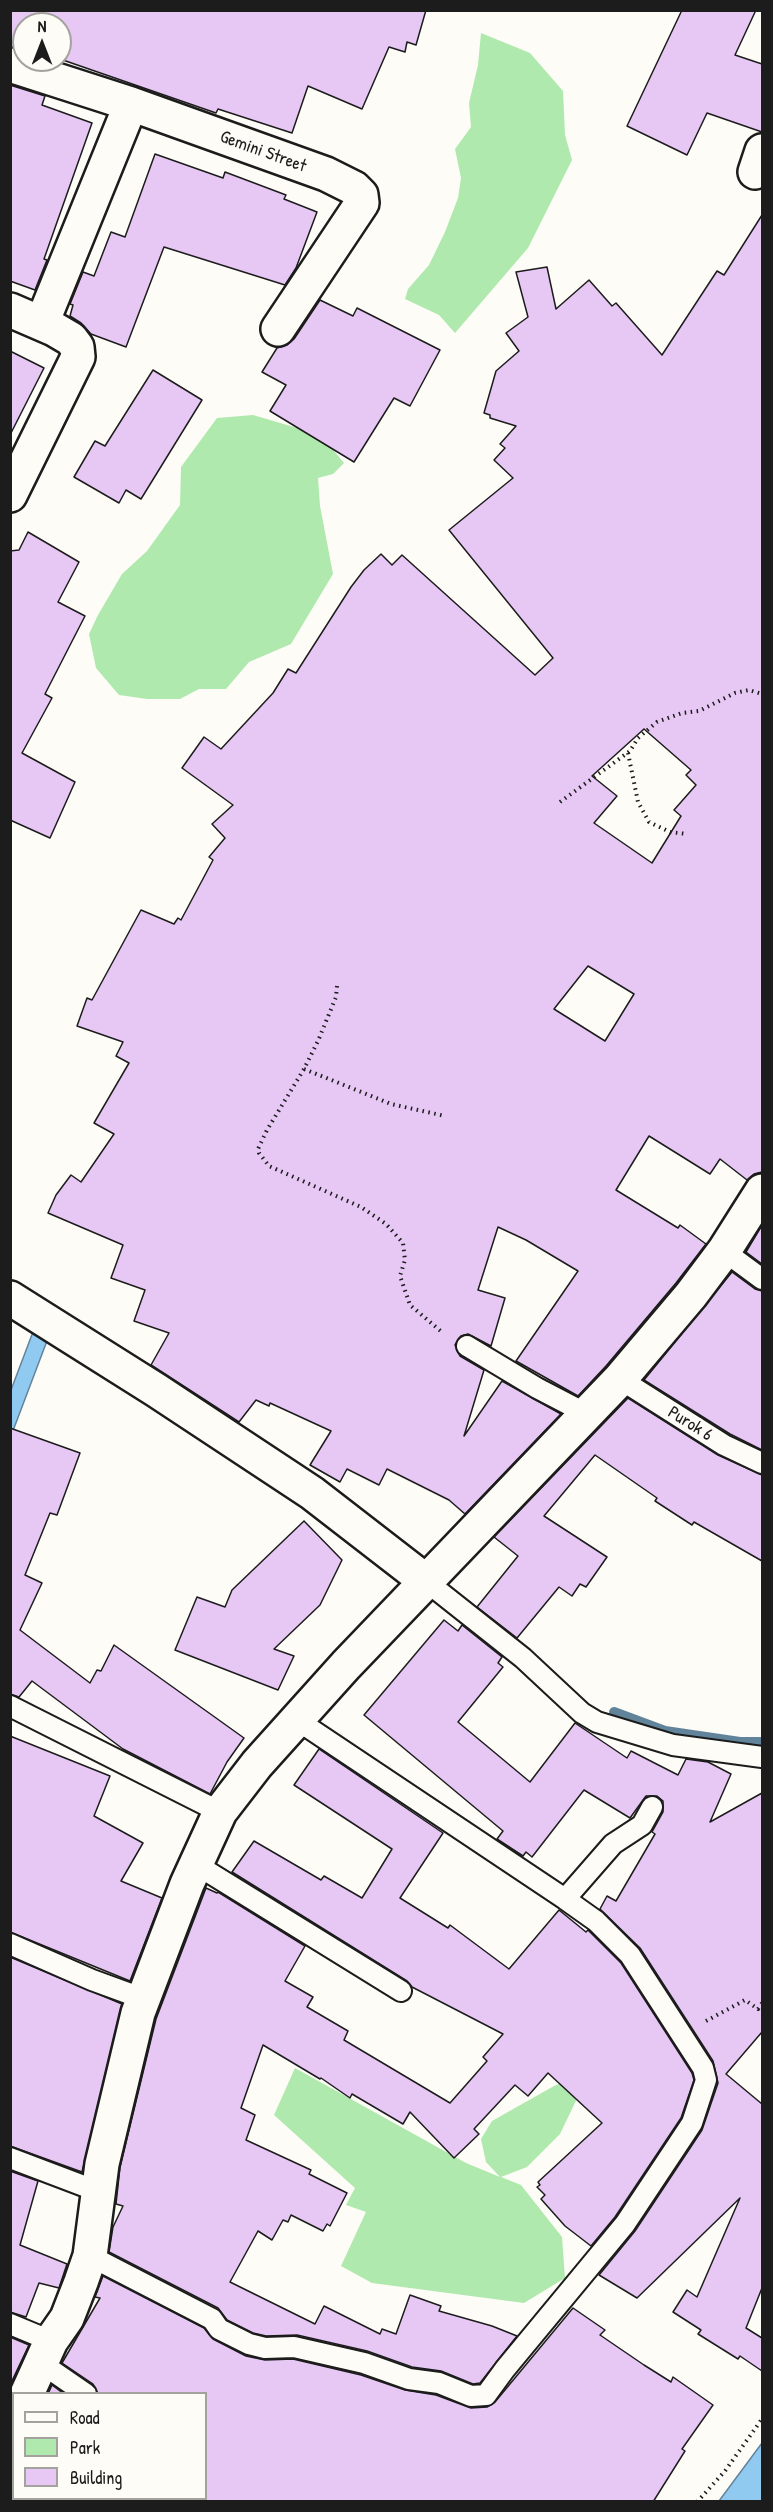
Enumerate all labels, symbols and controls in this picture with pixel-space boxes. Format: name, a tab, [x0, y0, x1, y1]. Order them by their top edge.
north arrow	[12, 12, 72, 72]
text: N	[38, 15, 46, 37]
street label: Gemini Street	[217, 126, 309, 178]
street label: Purok 6	[664, 1402, 716, 1446]
legend	[12, 2392, 207, 2500]
text: Road	[70, 2405, 100, 2430]
text: Park	[70, 2435, 100, 2460]
text: Building	[70, 2465, 122, 2490]

